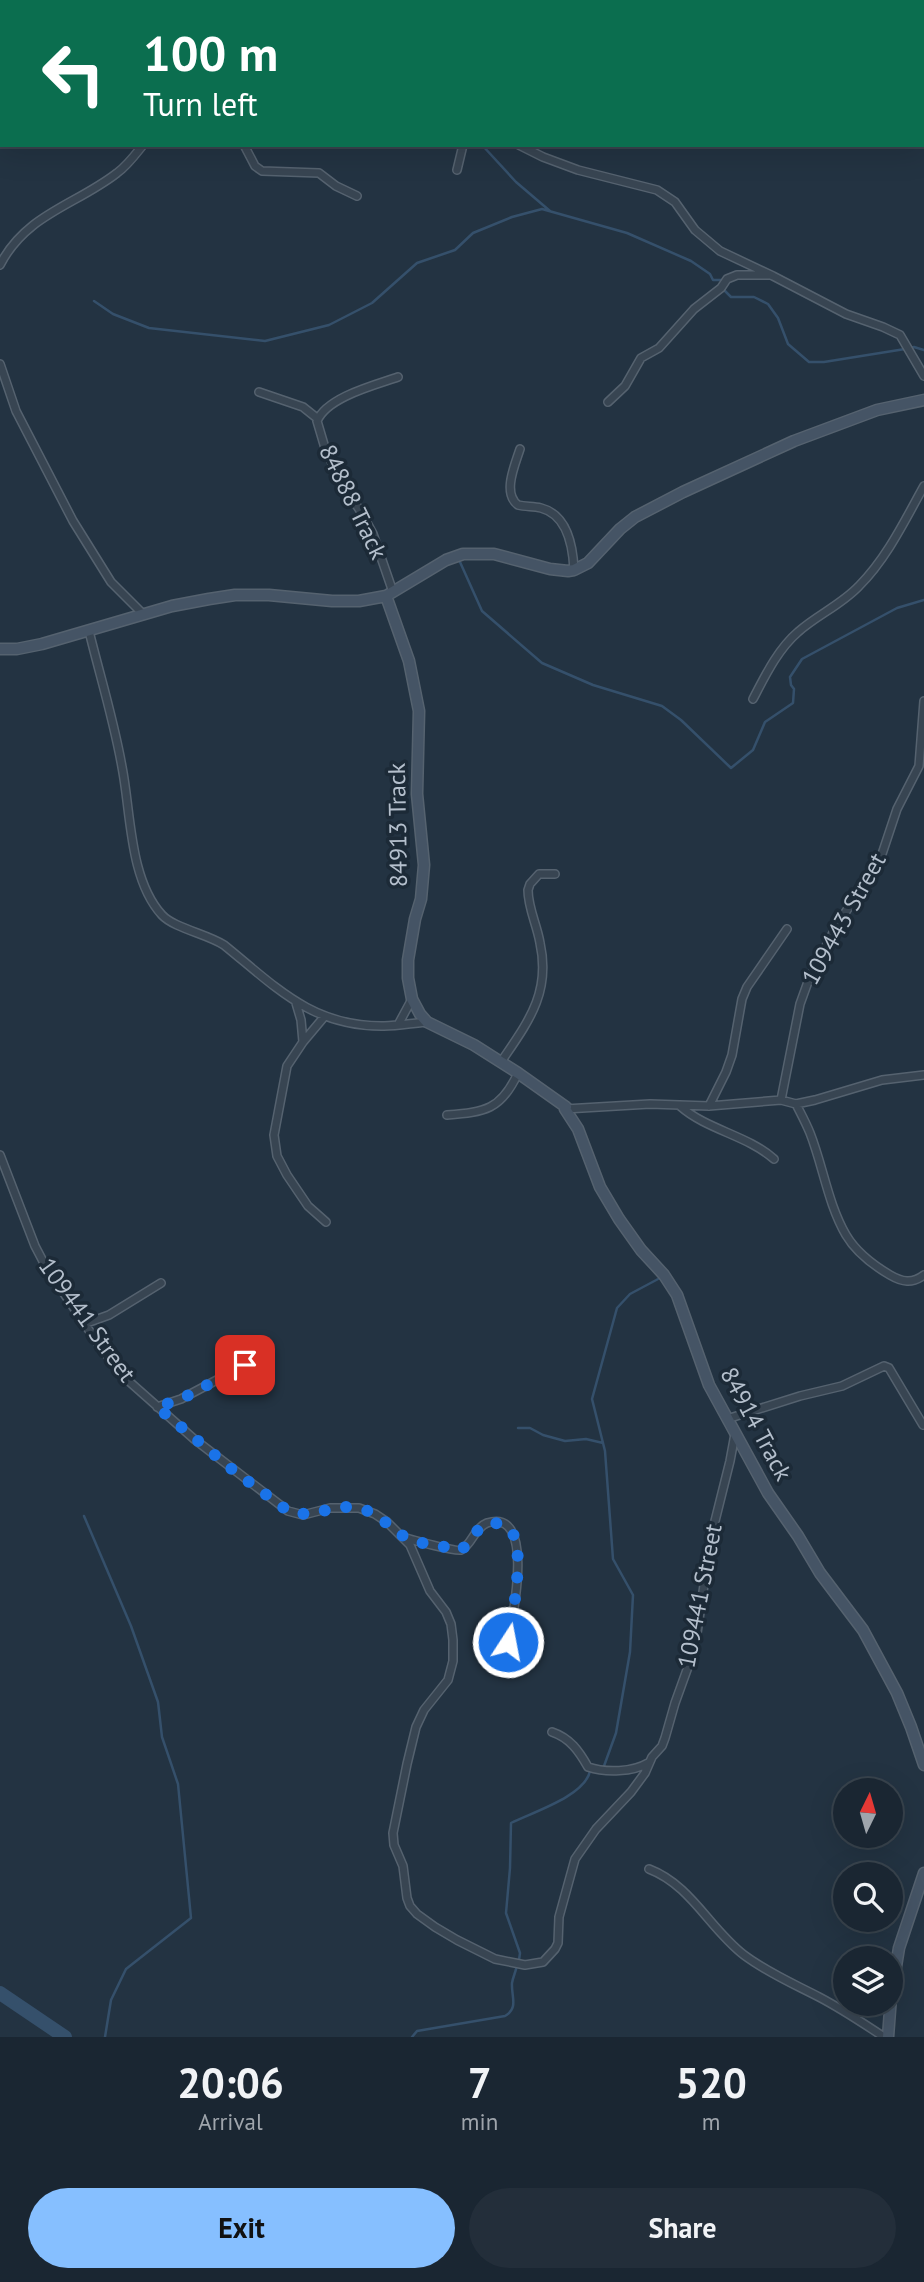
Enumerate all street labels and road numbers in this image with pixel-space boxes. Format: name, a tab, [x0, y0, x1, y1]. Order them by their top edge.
street label: 84888 Track	[312, 439, 395, 565]
street label: 84913 Track	[381, 762, 414, 887]
street label: 109443 Street	[795, 847, 893, 990]
street label: 109441 Street	[32, 1251, 143, 1388]
street label: 84914 Track	[714, 1362, 800, 1486]
street label: 109441 Street	[670, 1521, 729, 1671]

